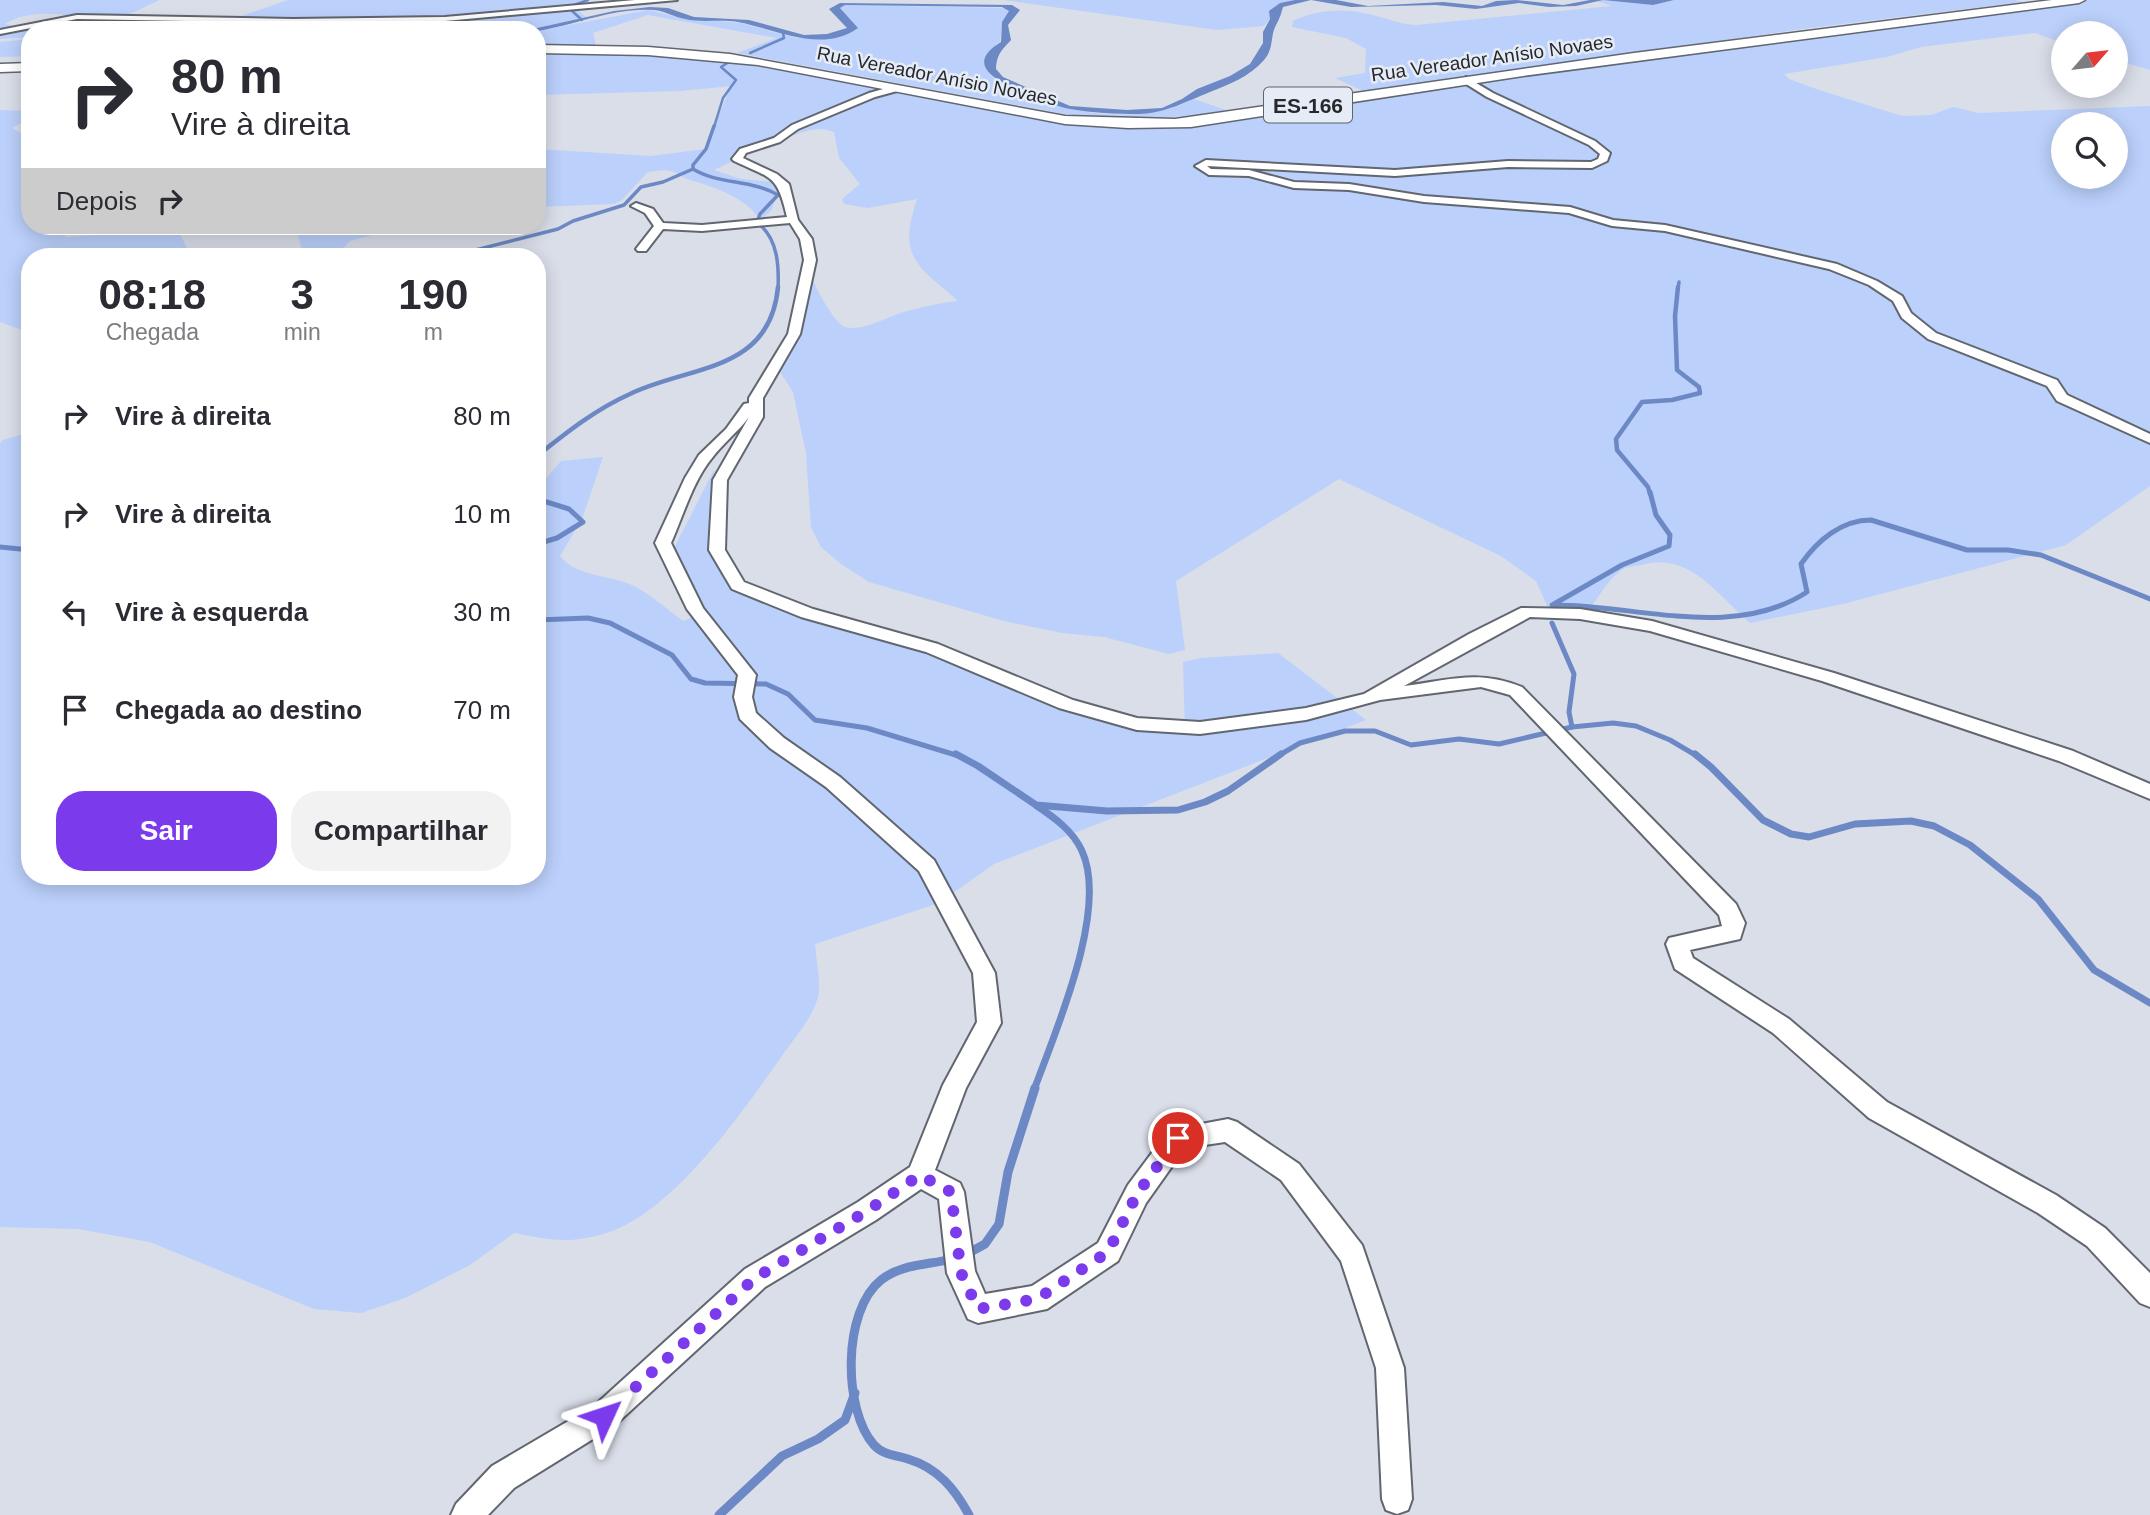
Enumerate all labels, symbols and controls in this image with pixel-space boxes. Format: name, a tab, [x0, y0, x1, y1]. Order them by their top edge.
north arrow	[2051, 21, 2128, 98]
map controls	[2051, 21, 2128, 189]
street label: Rua Vereador Anísio Novaes	[1370, 31, 1614, 85]
street label: Rua Vereador Anísio Novaes	[815, 42, 1059, 110]
icon: right	[56, 49, 147, 140]
text: 80 m	[171, 49, 283, 103]
road number: ES-166	[1264, 88, 1352, 122]
text: Vire à direita	[171, 106, 350, 142]
button: search	[2051, 112, 2128, 189]
icon: right	[151, 182, 189, 220]
text: Depois	[56, 186, 137, 216]
text: 08:18	[99, 271, 206, 318]
text: 3	[290, 271, 314, 318]
text: 190	[398, 271, 468, 318]
text: Chegada	[106, 319, 199, 345]
text: min	[284, 319, 321, 345]
text: m	[424, 319, 443, 345]
icon: right	[56, 397, 94, 435]
text: Vire à direita	[115, 401, 271, 431]
text: 80 m	[453, 401, 511, 431]
icon: right	[56, 495, 94, 533]
text: Vire à direita	[115, 499, 271, 529]
text: 10 m	[453, 499, 511, 529]
icon: left	[56, 593, 94, 631]
text: Vire à esquerda	[115, 597, 308, 627]
text: 30 m	[453, 597, 511, 627]
icon: arrive	[56, 691, 94, 729]
text: Chegada ao destino	[115, 695, 362, 725]
text: 70 m	[453, 695, 511, 725]
button: Sair	[56, 791, 277, 871]
button: Compartilhar	[291, 791, 511, 871]
pin	[1148, 1108, 1208, 1168]
icon: arrive	[1159, 1119, 1197, 1157]
position arrow	[567, 1379, 641, 1453]

